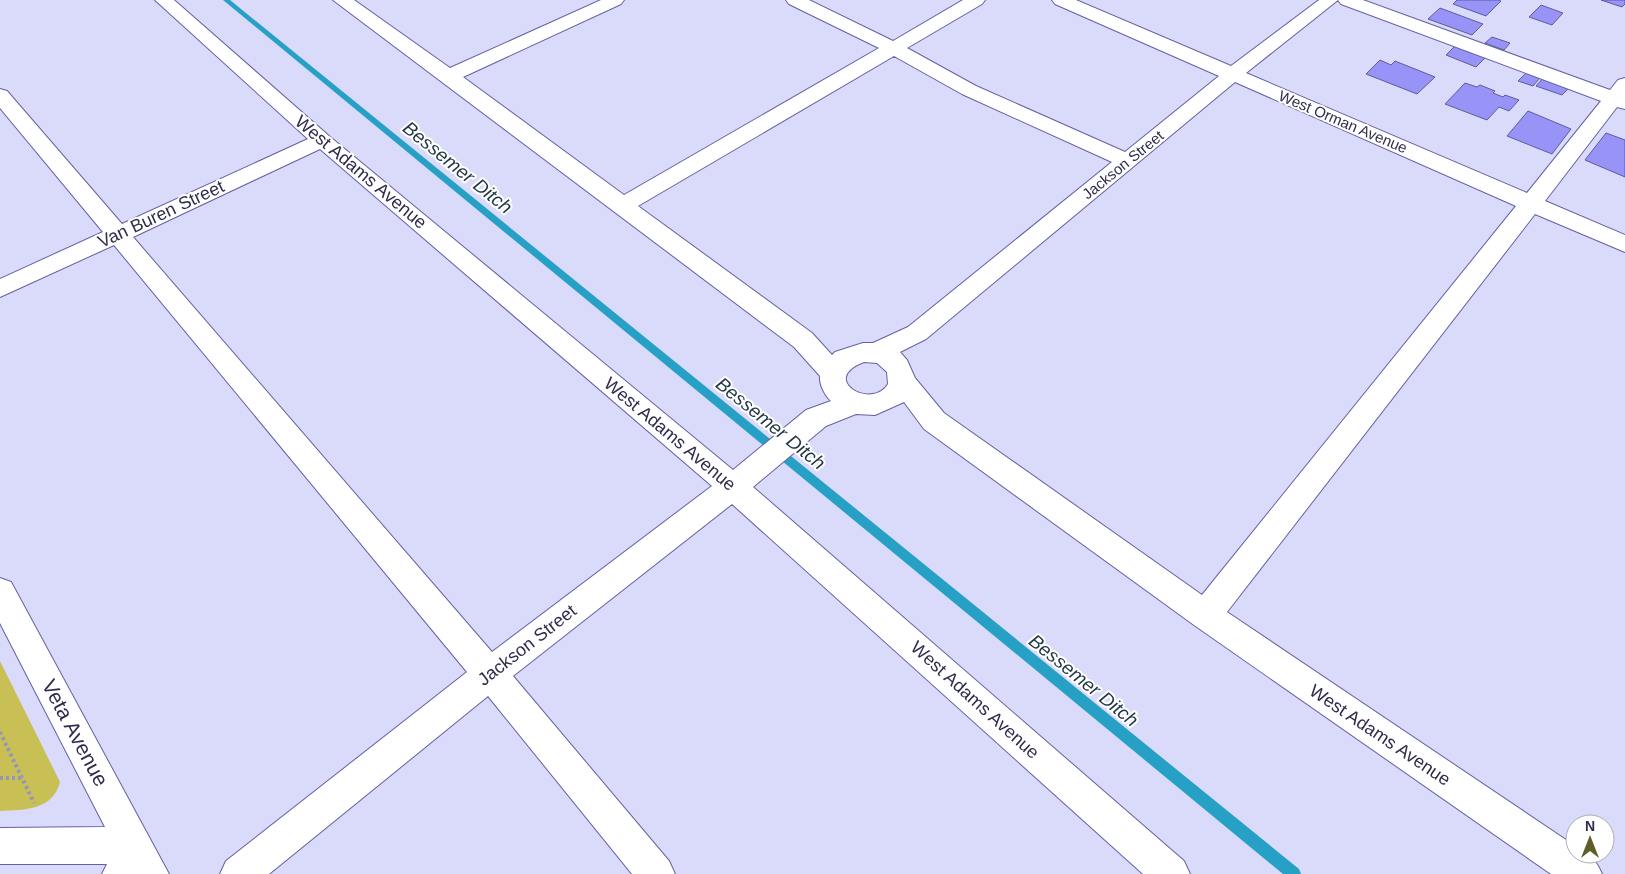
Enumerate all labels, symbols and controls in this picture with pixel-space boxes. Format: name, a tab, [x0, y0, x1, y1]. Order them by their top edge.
street label: West Orman Avenue	[1276, 87, 1410, 156]
street label: West Adams Avenue	[291, 111, 431, 233]
water label: Bessemer Ditch	[399, 117, 516, 218]
street label: Jackson Street	[1079, 126, 1167, 202]
street label: Van Buren Street	[95, 176, 227, 252]
street label: West Adams Avenue	[600, 373, 740, 495]
water label: Bessemer Ditch	[712, 373, 829, 474]
street label: Jackson Street	[474, 600, 580, 690]
water label: Bessemer Ditch	[1025, 630, 1142, 731]
street label: West Adams Avenue	[907, 637, 1043, 763]
street label: Veta Avenue	[38, 675, 113, 790]
street label: West Adams Avenue	[1306, 680, 1454, 790]
north arrow	[1565, 814, 1615, 864]
text: N	[1585, 818, 1595, 834]

